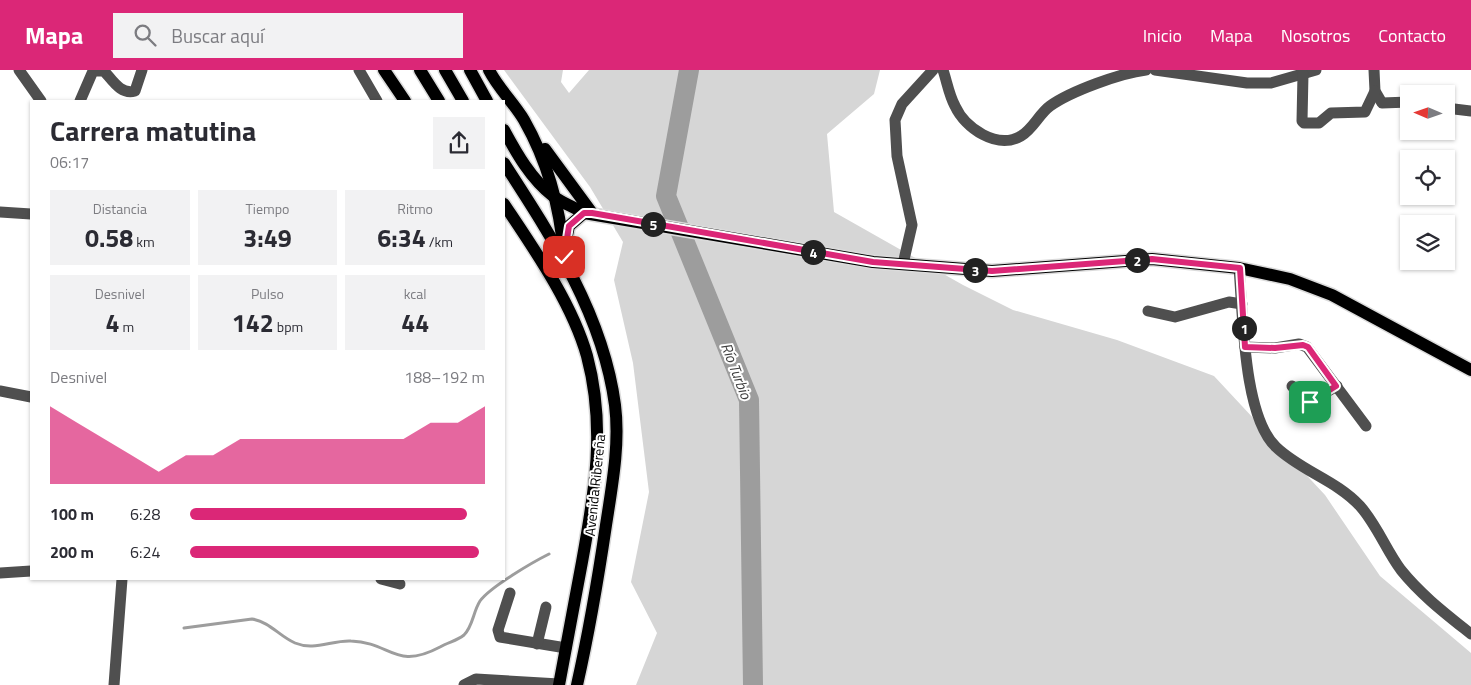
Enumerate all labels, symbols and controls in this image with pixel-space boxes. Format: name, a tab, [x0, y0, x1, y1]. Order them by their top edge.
search box	[113, 13, 463, 58]
text: Mapa	[25, 17, 83, 53]
icon: search	[131, 21, 159, 49]
text: Buscar aquí	[171, 21, 264, 50]
text: Inicio	[1143, 22, 1182, 49]
text: Mapa	[1210, 22, 1253, 49]
text: Nosotros	[1281, 22, 1350, 49]
text: Contacto	[1378, 22, 1446, 49]
north arrow	[1400, 85, 1455, 140]
map controls	[1400, 85, 1455, 270]
text: Carrera matutina	[50, 109, 256, 152]
button: share	[433, 117, 485, 169]
text: 06:17	[50, 150, 89, 174]
button: locate	[1400, 150, 1455, 205]
text: Distancia	[93, 198, 147, 219]
text: Tiempo	[246, 198, 289, 219]
text: Ritmo	[397, 198, 433, 219]
pin: 5	[640, 212, 666, 236]
text: 5	[650, 214, 657, 235]
button: layers	[1400, 215, 1455, 270]
text: 0.58	[85, 219, 133, 257]
text: 3:49	[243, 219, 292, 257]
text: 6:34	[377, 219, 426, 257]
text: km	[133, 231, 155, 252]
text: /km	[426, 231, 453, 252]
pin	[543, 236, 585, 278]
pin: 4	[800, 240, 826, 264]
text: 4	[810, 242, 817, 263]
icon: check	[550, 243, 578, 271]
pin: 2	[1124, 248, 1150, 272]
text: 2	[1134, 250, 1141, 271]
pin: 3	[962, 258, 988, 282]
text: 3	[972, 260, 979, 281]
text: Desnivel	[95, 283, 145, 304]
text: Pulso	[251, 283, 284, 304]
text: kcal	[404, 283, 427, 304]
text: 4	[105, 304, 119, 342]
text: 142	[232, 304, 274, 342]
text: 44	[401, 304, 429, 342]
text: m	[119, 316, 134, 337]
text: bpm	[274, 316, 303, 337]
pin: 1	[1232, 316, 1256, 340]
text: 1	[1241, 318, 1248, 339]
water label: Río Turbio	[715, 339, 758, 403]
text: Desnivel	[50, 365, 107, 389]
text: 188–192 m	[404, 365, 485, 389]
pin	[1289, 381, 1331, 423]
icon: arrive	[1296, 388, 1324, 416]
street label: Avenida Ribereña	[579, 433, 610, 537]
text: 100 m	[50, 502, 94, 526]
text: 6:28	[130, 502, 160, 526]
text: 200 m	[50, 540, 94, 564]
text: 6:24	[130, 540, 160, 564]

